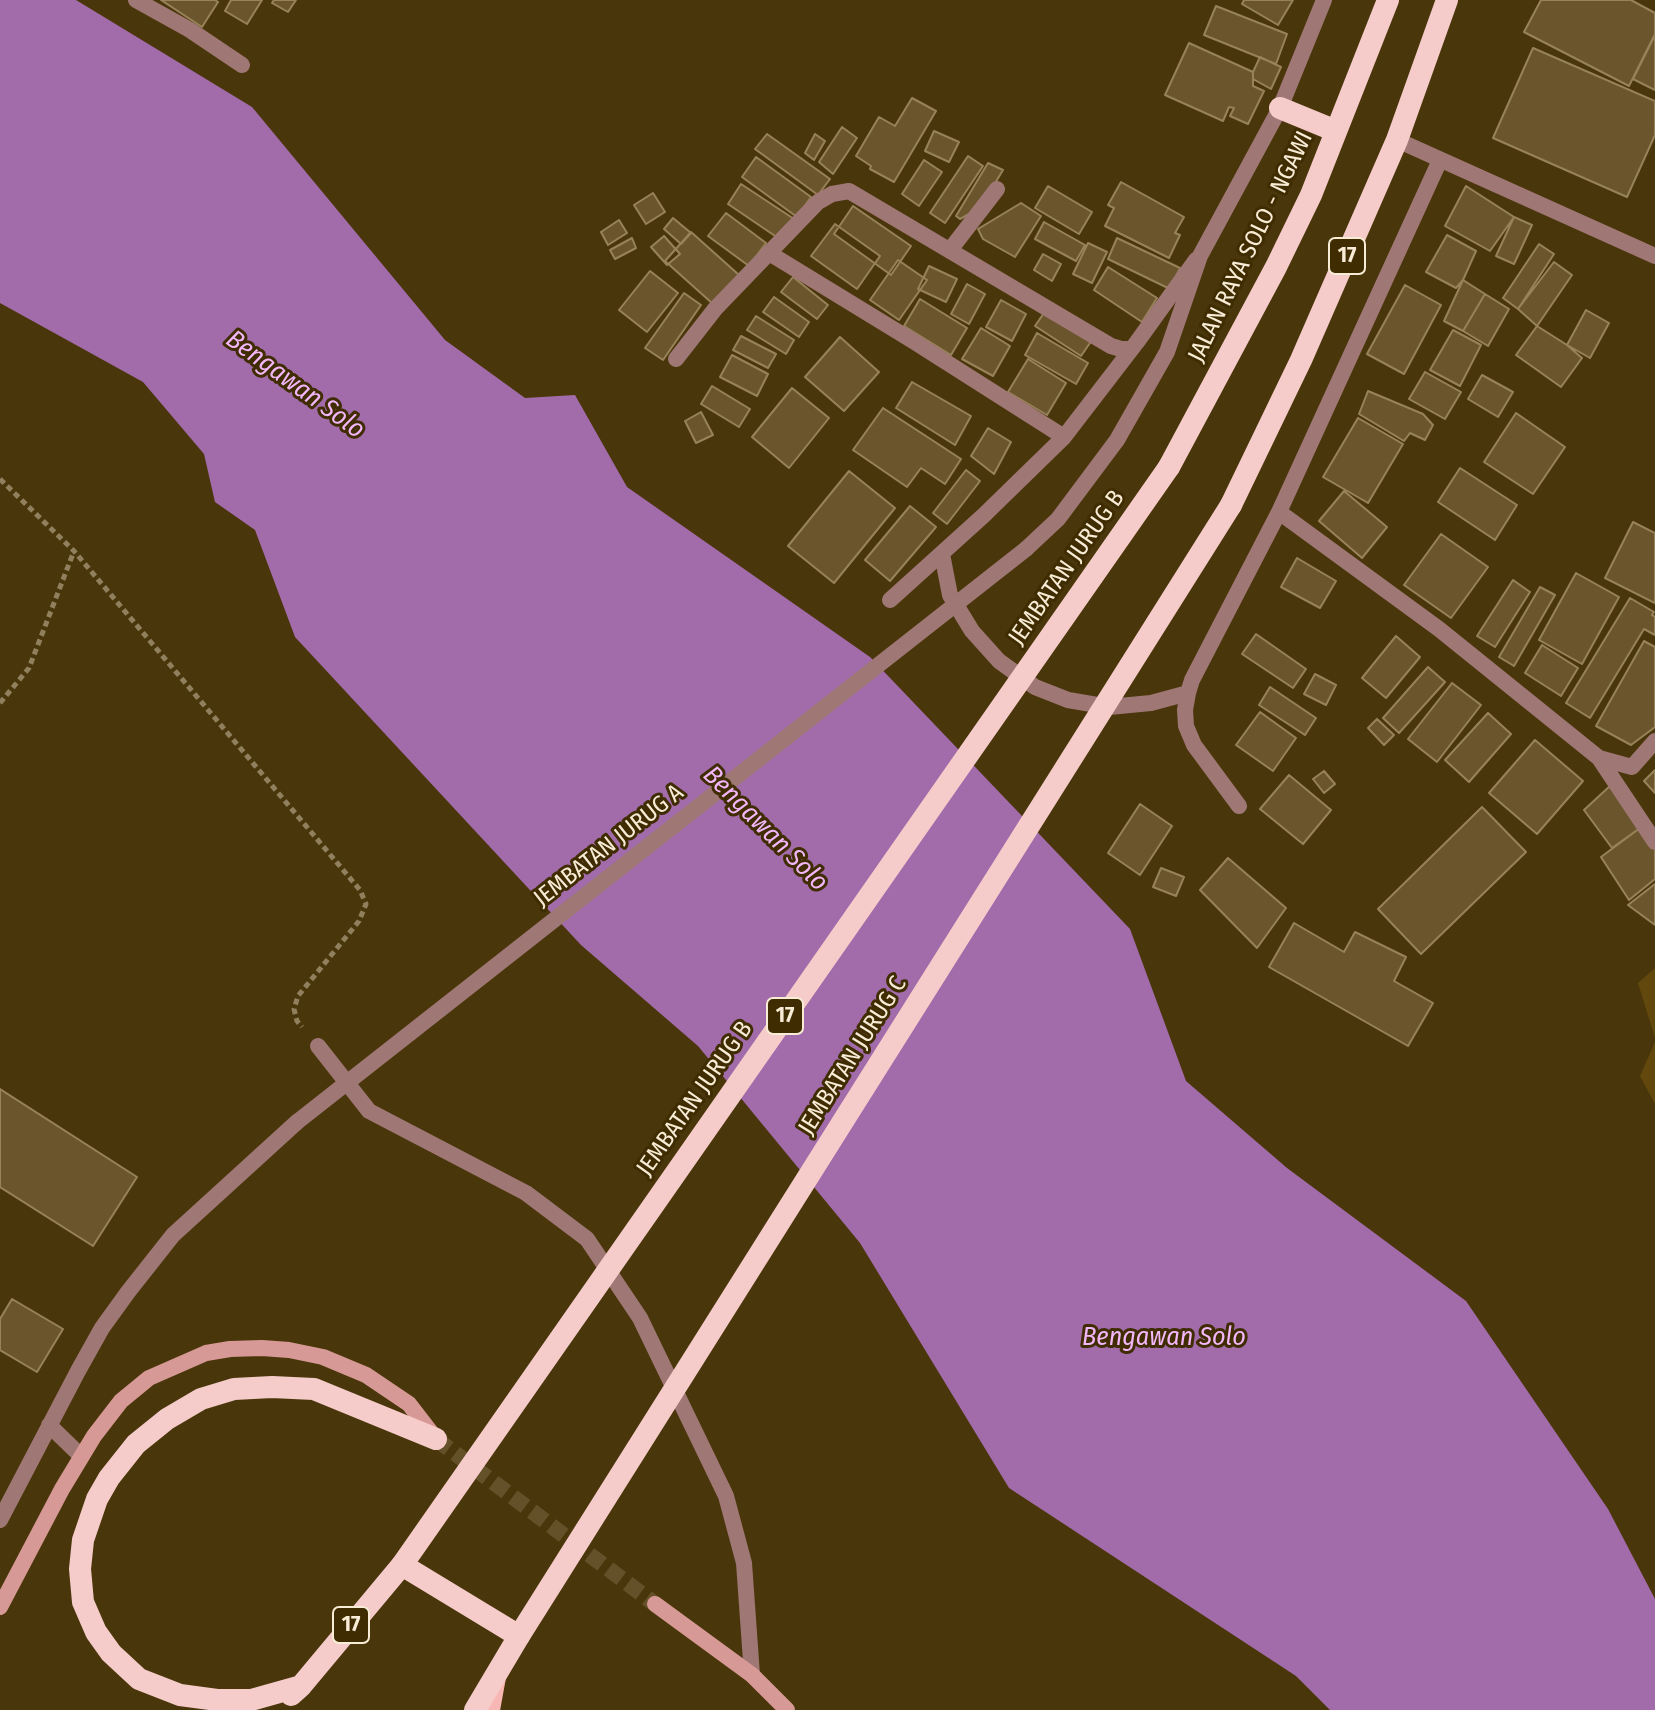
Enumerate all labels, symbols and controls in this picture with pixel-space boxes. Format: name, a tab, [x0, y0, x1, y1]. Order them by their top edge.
street label: JALAN RAYA SOLO - NGAWI	[1183, 127, 1319, 367]
road number: 17	[1329, 238, 1365, 274]
water label: Bengawan Solo	[220, 324, 370, 446]
street label: JEMBATAN JURUG B	[1003, 485, 1131, 651]
water label: Bengawan Solo	[696, 760, 834, 898]
street label: JEMBATAN JURUG A	[529, 779, 689, 913]
street label: JEMBATAN JURUG C	[793, 971, 913, 1141]
road number: 17	[767, 998, 803, 1034]
street label: JEMBATAN JURUG B	[631, 1016, 759, 1182]
water label: Bengawan Solo	[1082, 1322, 1246, 1354]
road number: 17	[333, 1607, 369, 1643]

